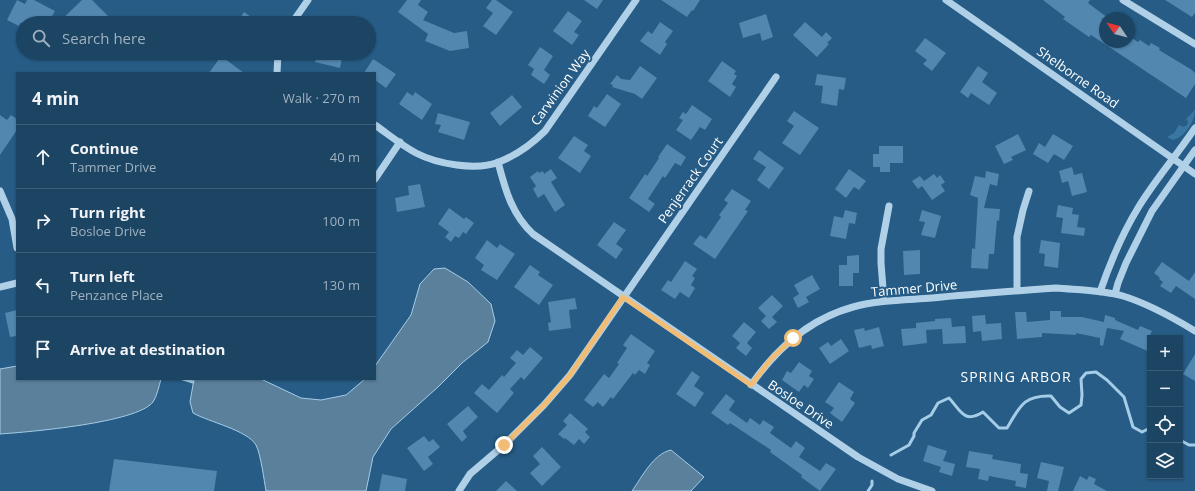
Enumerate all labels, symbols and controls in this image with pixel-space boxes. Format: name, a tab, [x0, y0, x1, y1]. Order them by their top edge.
north arrow	[1099, 12, 1135, 48]
search box	[16, 16, 376, 60]
icon: search	[30, 27, 52, 49]
text: Search here	[62, 28, 146, 48]
street label: Shelborne Road	[1033, 42, 1123, 112]
street label: Carwinion Way	[526, 45, 594, 129]
text: 4 min	[32, 87, 79, 110]
text: Walk · 270 m	[283, 89, 360, 107]
street label: Penjerrack Court	[653, 133, 727, 227]
text: Continue	[70, 138, 138, 158]
icon: ahead	[32, 146, 54, 168]
text: 40 m	[330, 148, 360, 166]
text: Tammer Drive	[70, 158, 156, 176]
text: Turn right	[70, 202, 145, 222]
icon: right	[32, 210, 54, 232]
text: 100 m	[322, 212, 360, 230]
text: Bosloe Drive	[70, 222, 146, 240]
text: Turn left	[70, 266, 135, 286]
icon: left	[32, 274, 54, 296]
street label: Tammer Drive	[870, 275, 958, 301]
text: 130 m	[322, 276, 360, 294]
text: Penzance Place	[70, 286, 163, 304]
route start	[784, 329, 802, 347]
map controls	[1147, 335, 1183, 479]
button: +	[1147, 335, 1183, 371]
icon: arrive	[32, 338, 54, 360]
text: Arrive at destination	[70, 339, 225, 359]
district label: SPRING ARBOR	[960, 367, 1072, 386]
button: −	[1147, 371, 1183, 407]
street label: Bosloe Drive	[764, 375, 838, 433]
button: locate	[1147, 407, 1183, 443]
route end	[495, 436, 513, 454]
button: layers	[1147, 443, 1183, 479]

